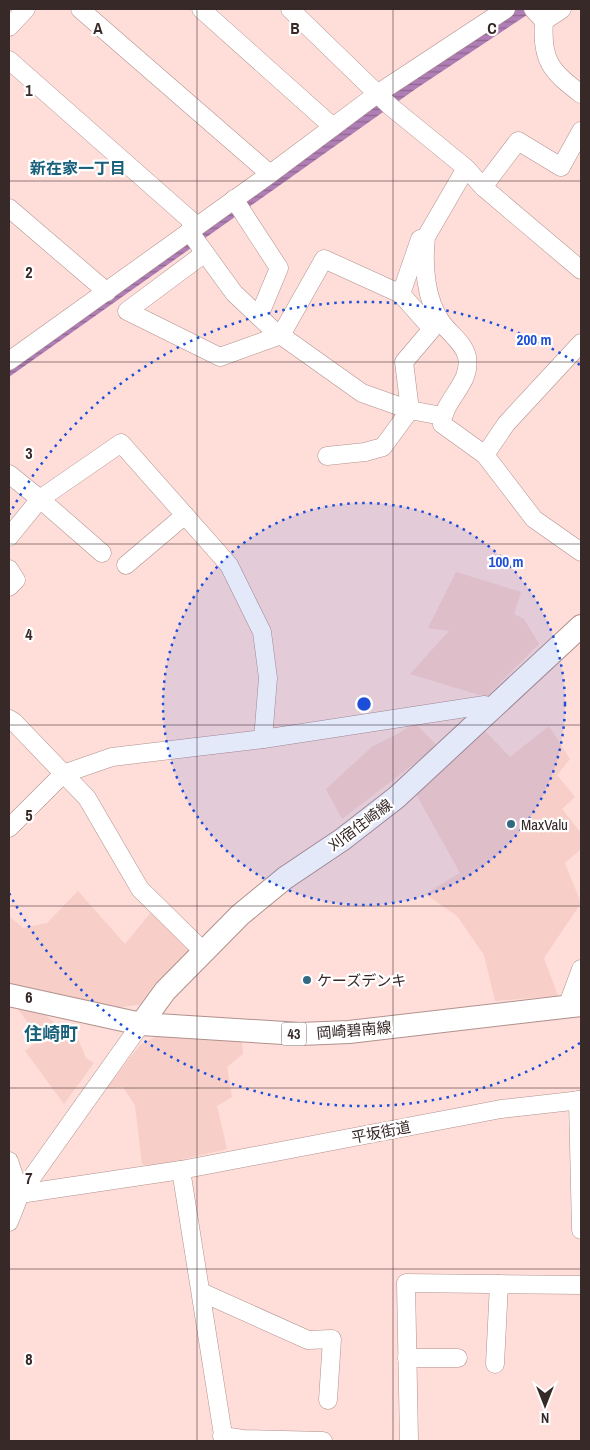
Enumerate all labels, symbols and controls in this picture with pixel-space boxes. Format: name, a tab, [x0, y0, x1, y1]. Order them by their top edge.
text: A	[93, 17, 103, 39]
text: B	[290, 17, 300, 39]
text: C	[487, 17, 497, 39]
text: 1	[25, 79, 33, 101]
district label: 新在家一丁目	[30, 157, 126, 179]
text: 2	[25, 261, 33, 283]
text: 200 m	[517, 329, 551, 350]
text: 3	[25, 442, 33, 464]
text: 100 m	[489, 551, 523, 572]
text: 4	[25, 623, 33, 645]
centre of rings	[355, 695, 373, 713]
street label: 刈宿住崎線	[324, 794, 396, 856]
text: 5	[25, 804, 33, 826]
place label: MaxValu	[521, 814, 568, 835]
marker: MaxValu	[505, 818, 517, 830]
place label: ケーズデンキ	[317, 970, 406, 991]
marker: ケーズデンキ	[301, 974, 313, 986]
text: 6	[25, 986, 33, 1008]
street label: 岡崎碧南線	[316, 1016, 392, 1044]
district label: 住崎町	[24, 1021, 78, 1046]
road number: 43	[282, 1022, 306, 1046]
street label: 平坂街道	[350, 1116, 412, 1148]
text: 7	[25, 1167, 33, 1189]
text: 8	[25, 1348, 33, 1370]
north arrow	[520, 1380, 570, 1430]
text: N	[541, 1409, 549, 1427]

